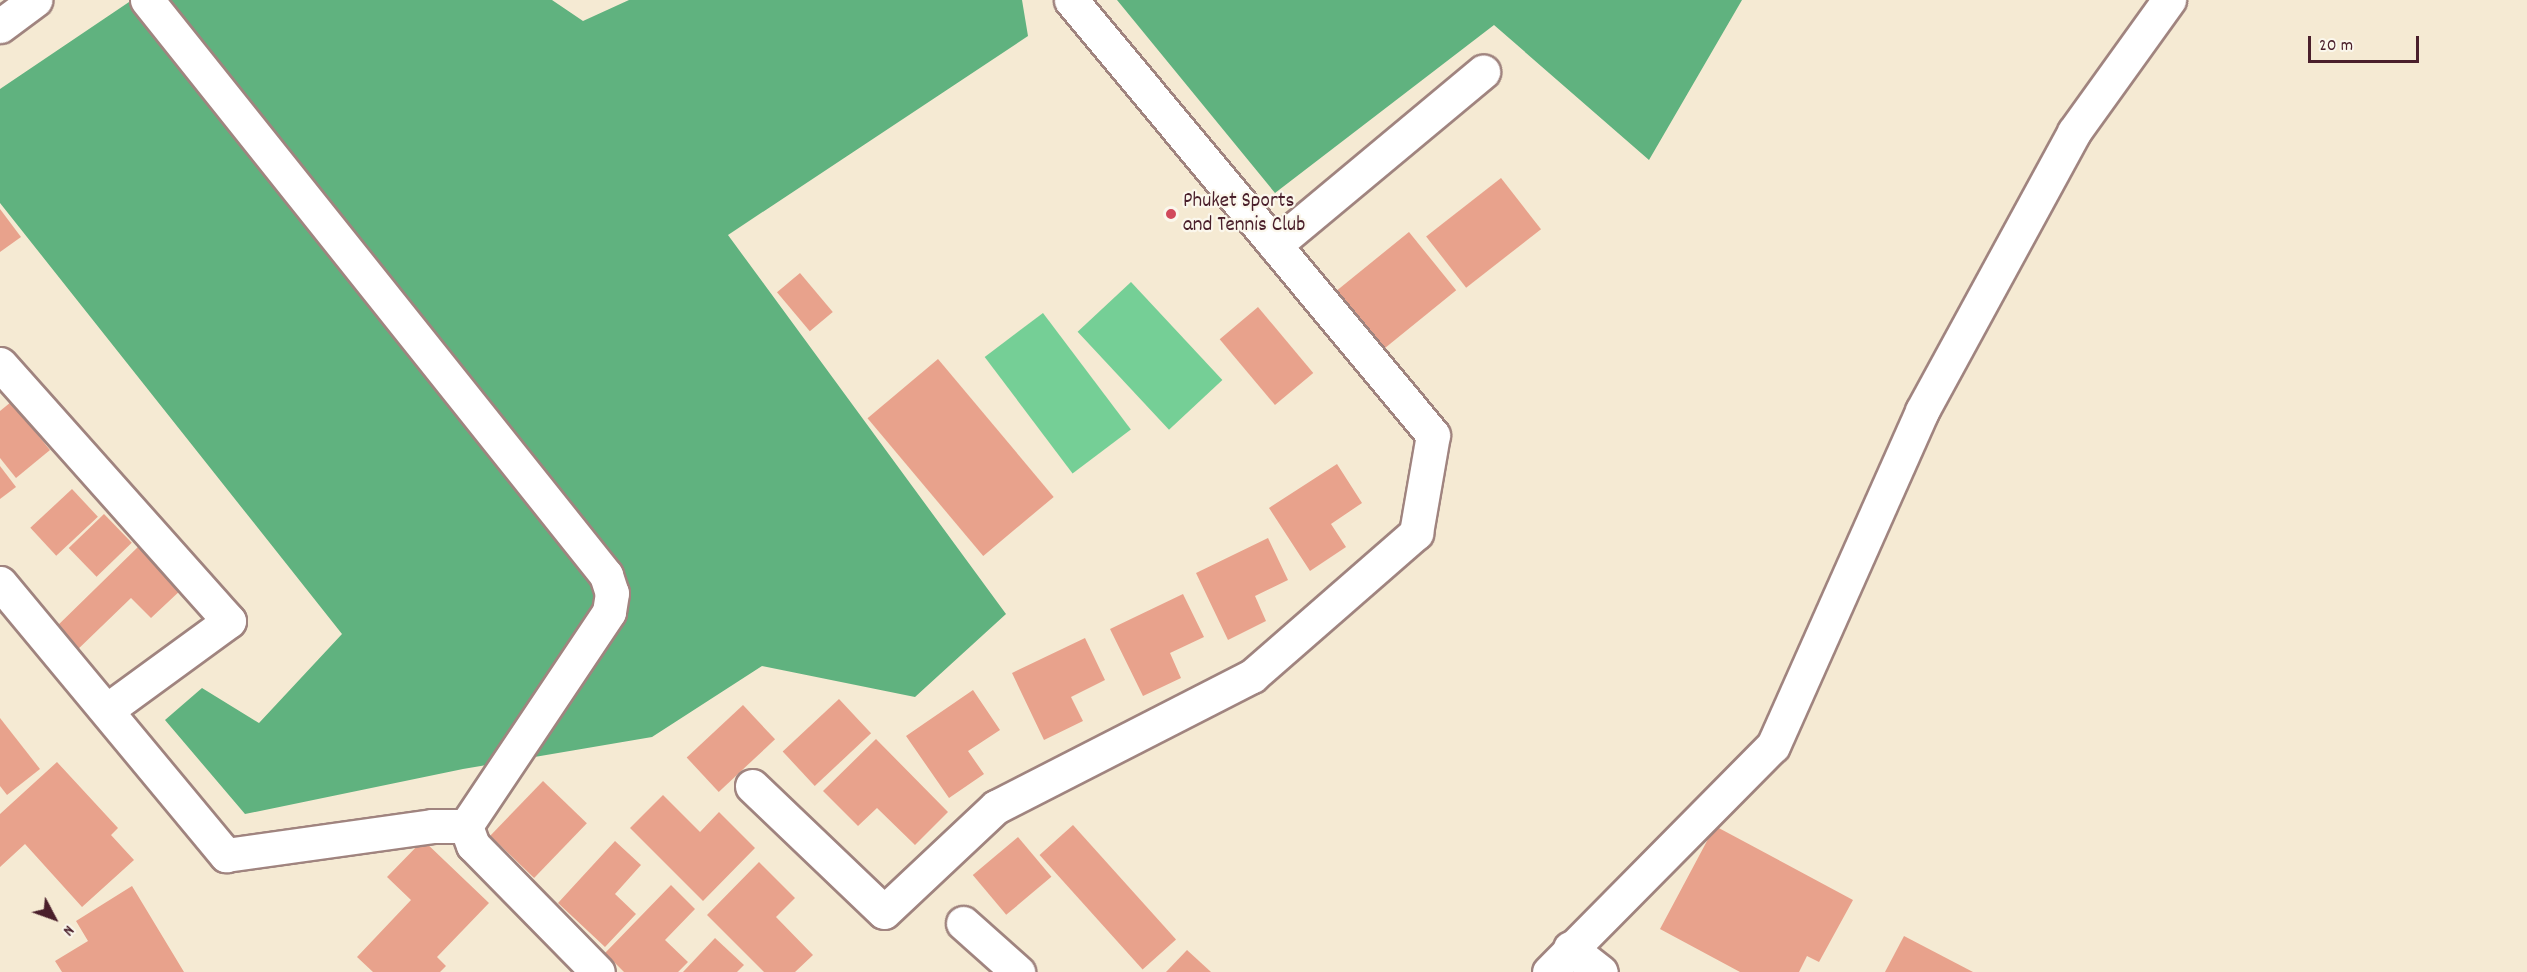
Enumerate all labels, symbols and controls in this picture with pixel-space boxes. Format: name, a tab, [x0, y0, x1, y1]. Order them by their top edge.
scale bar	[2311, 24, 2422, 62]
text: 20 m	[2319, 34, 2353, 59]
place label: Phuket Sports and Tennis Club	[1183, 189, 1305, 239]
marker: Phuket Sports and Tennis Club	[1164, 207, 1178, 221]
north arrow	[24, 888, 84, 948]
text: N	[57, 920, 79, 941]

